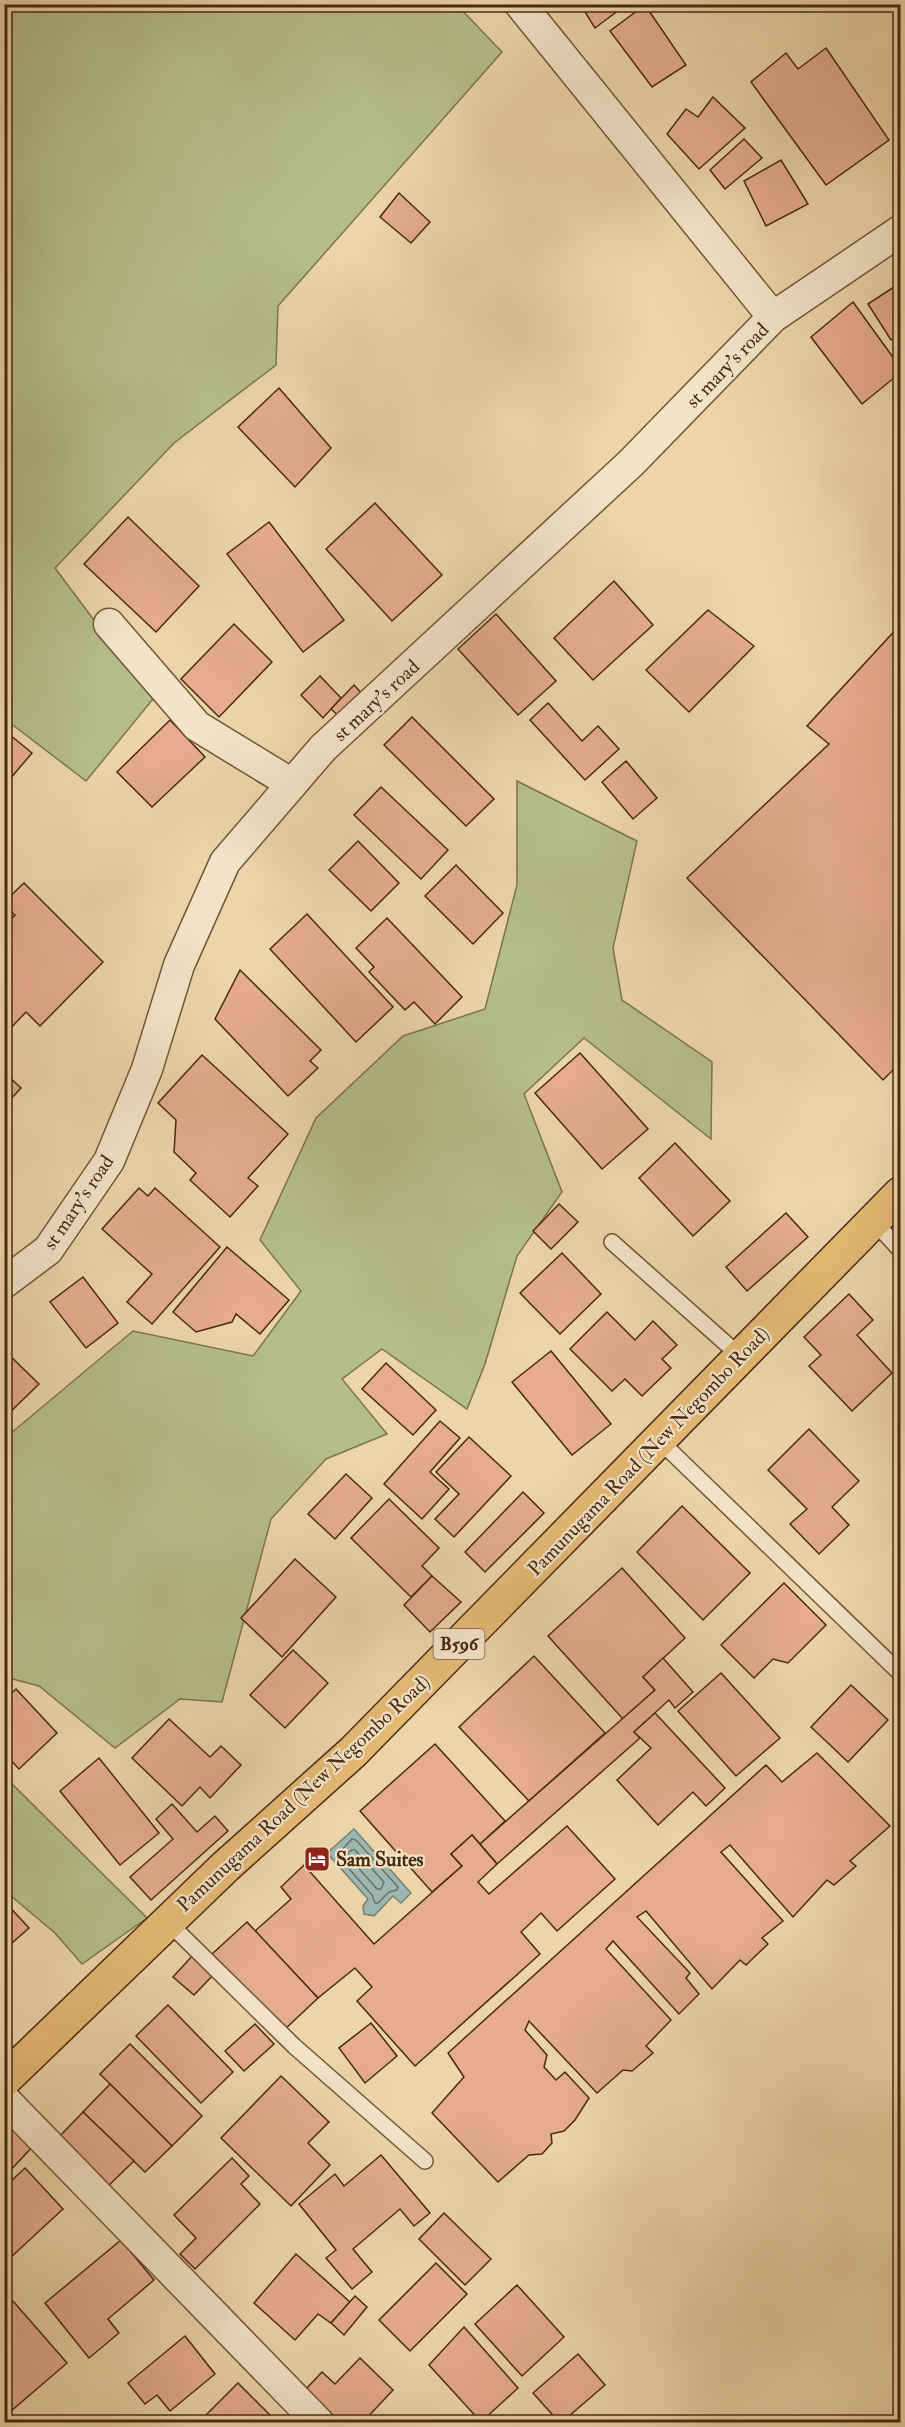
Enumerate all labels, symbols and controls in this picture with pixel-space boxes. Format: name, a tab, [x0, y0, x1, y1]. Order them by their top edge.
street label: st mary's road	[681, 317, 774, 413]
street label: st mary's road	[328, 654, 425, 747]
street label: st mary's road	[38, 1150, 119, 1254]
street label: Pamunugama Road (New Negombo Road)	[522, 1321, 774, 1581]
road number: B596	[434, 1629, 484, 1659]
street label: Pamunugama Road (New Negombo Road)	[172, 1669, 435, 1917]
hotel icon: Sam Suites	[302, 1844, 332, 1874]
place label: Sam Suites	[336, 1847, 423, 1872]

